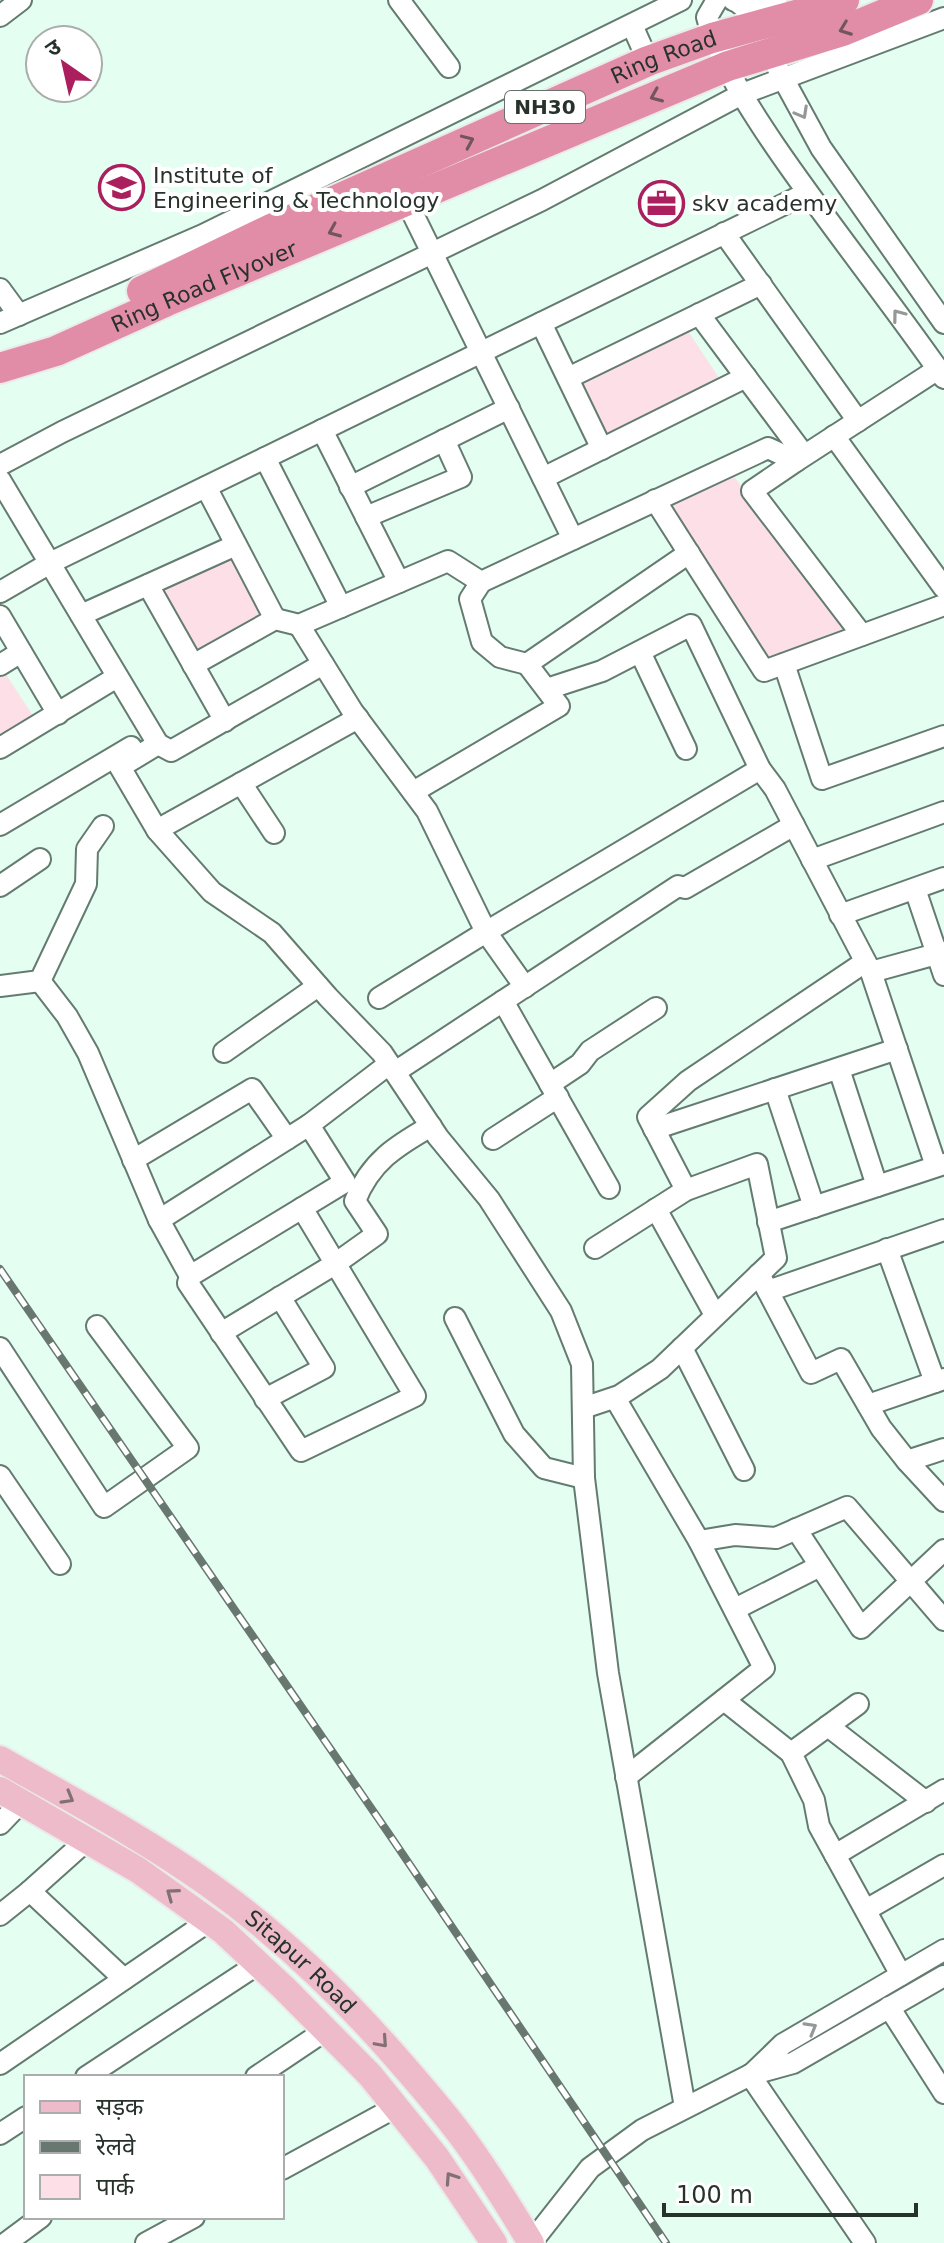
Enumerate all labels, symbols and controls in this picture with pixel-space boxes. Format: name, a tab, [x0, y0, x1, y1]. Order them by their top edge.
one-way arrow	[839, 20, 853, 36]
north arrow	[24, 24, 104, 104]
street label: Ring Road	[607, 25, 720, 89]
text: उ	[41, 33, 66, 62]
one-way arrow	[650, 86, 664, 102]
road number: NH30	[505, 91, 585, 123]
one-way arrow	[792, 105, 807, 119]
one-way arrow	[460, 135, 475, 151]
place label: Institute of Engineering & Technology	[153, 163, 439, 213]
school or university icon: Institute of Engineering & Technology	[98, 164, 146, 212]
office icon: skv academy	[637, 179, 685, 227]
place label: skv academy	[692, 191, 837, 216]
one-way arrow	[328, 221, 342, 237]
street label: Ring Road Flyover	[107, 235, 301, 337]
one-way arrow	[893, 309, 907, 324]
one-way arrow	[59, 1788, 74, 1804]
one-way arrow	[166, 1890, 180, 1904]
street label: Sitapur Road	[241, 1905, 362, 2019]
one-way arrow	[802, 2022, 817, 2038]
one-way arrow	[372, 2032, 387, 2047]
legend	[24, 2075, 284, 2219]
text: सड़क	[96, 2093, 144, 2121]
text: रेलवे	[95, 2133, 136, 2161]
scale bar	[664, 2167, 916, 2217]
one-way arrow	[446, 2172, 461, 2187]
text: पार्क	[96, 2173, 135, 2201]
text: 100 m	[676, 2181, 753, 2209]

